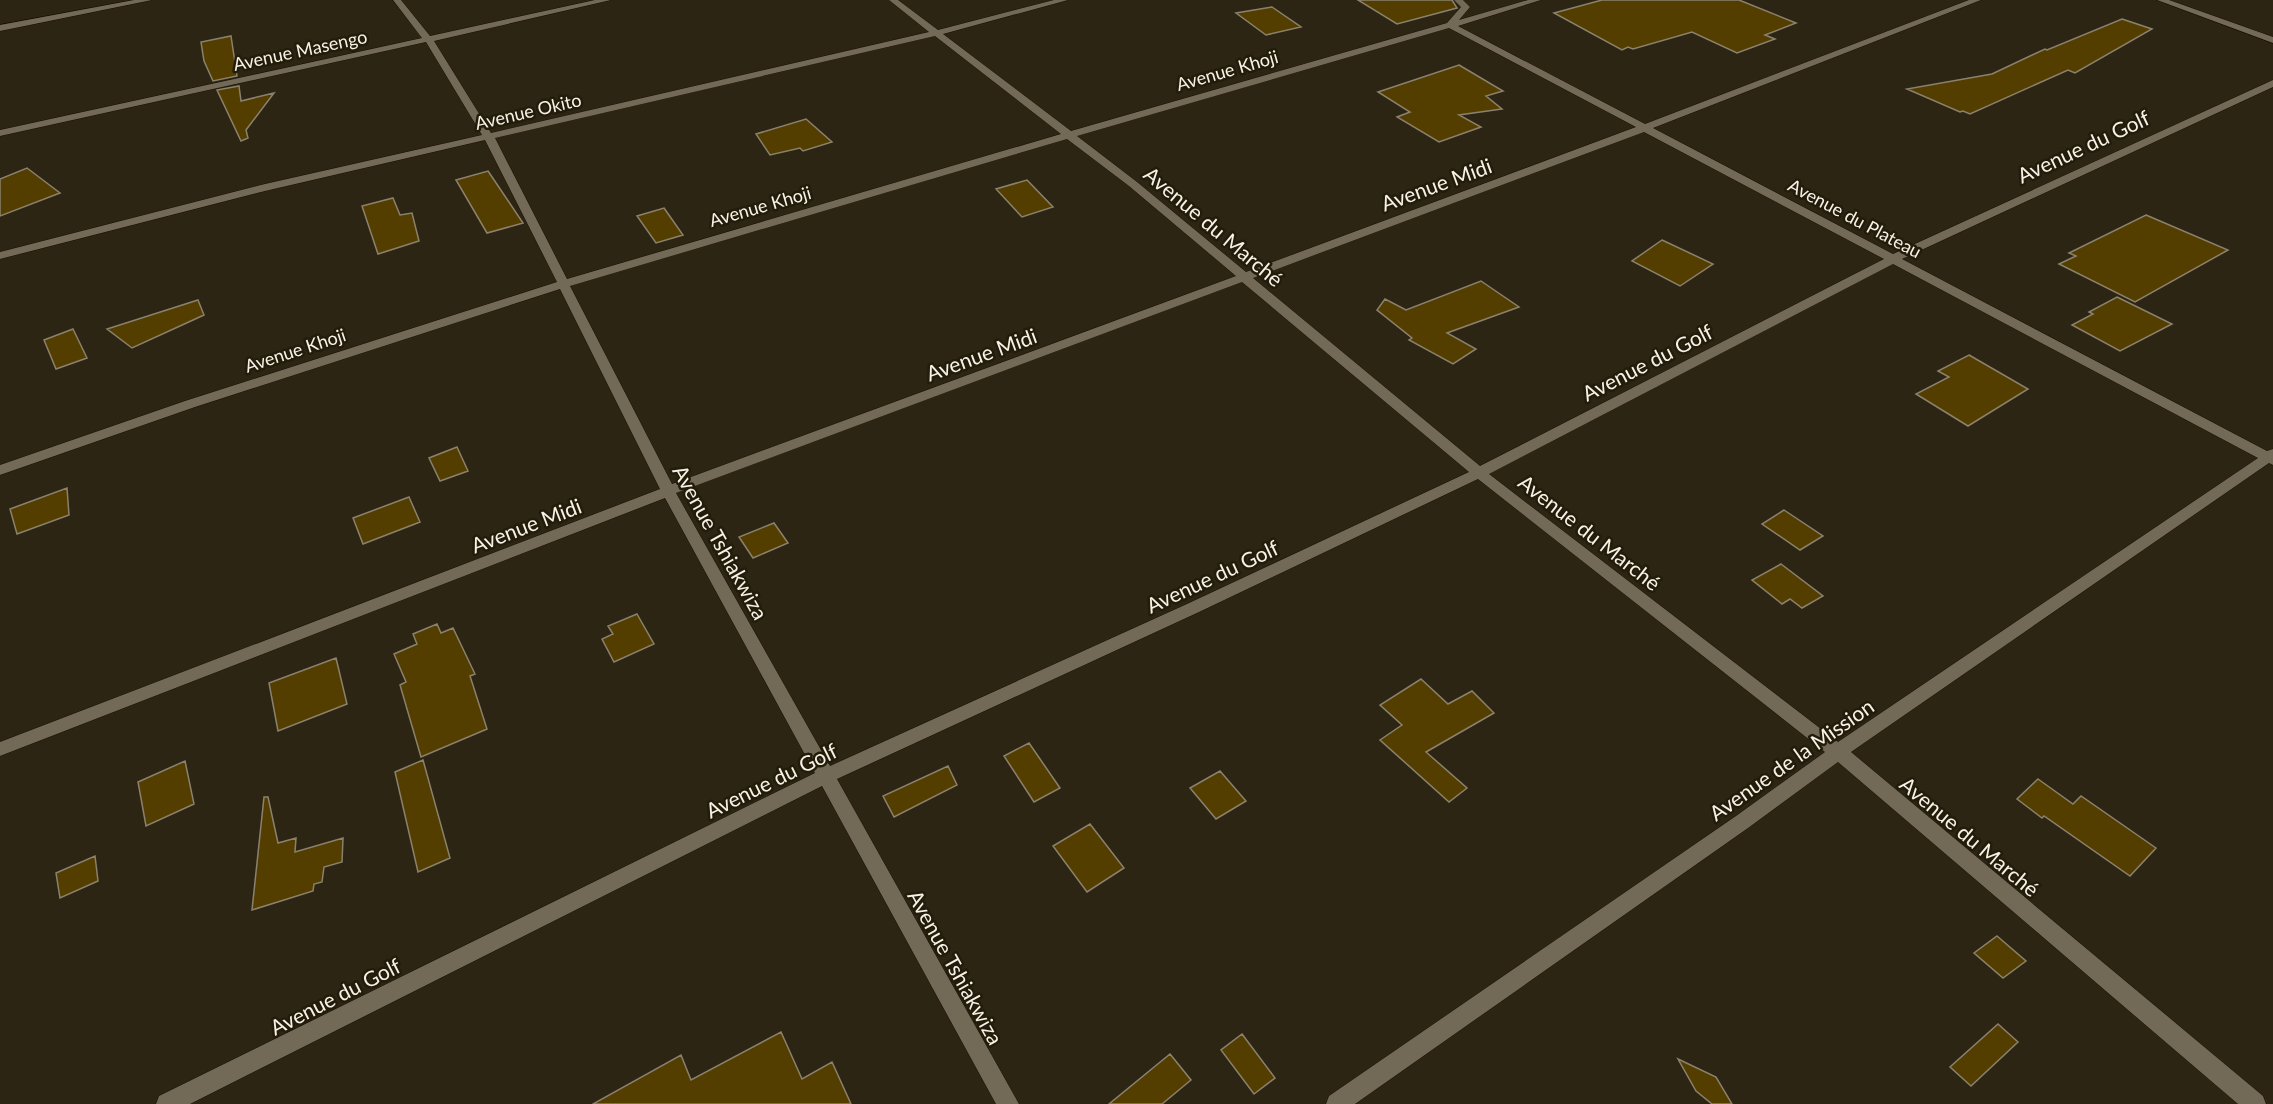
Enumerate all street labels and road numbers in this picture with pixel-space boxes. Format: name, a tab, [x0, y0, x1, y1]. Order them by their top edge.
street label: Avenue Masengo	[231, 25, 369, 75]
street label: Avenue Khoji	[1173, 45, 1281, 95]
street label: Avenue Okito	[473, 88, 583, 134]
street label: Avenue du Golf	[2013, 104, 2154, 188]
street label: Avenue Midi	[1377, 152, 1495, 216]
street label: Avenue du Marché	[1140, 161, 1288, 291]
street label: Avenue du Plateau	[1785, 174, 1925, 262]
street label: Avenue Khoji	[706, 181, 814, 231]
street label: Avenue du Golf	[1578, 318, 1717, 406]
street label: Avenue Midi	[922, 322, 1040, 386]
street label: Avenue Khoji	[242, 323, 348, 377]
street label: Avenue Tshiakwiza	[668, 460, 774, 624]
street label: Avenue du Marché	[1514, 469, 1666, 595]
street label: Avenue Midi	[467, 493, 585, 557]
street label: Avenue du Golf	[1142, 534, 1283, 618]
street label: Avenue de la Mission	[1704, 693, 1878, 825]
street label: Avenue du Golf	[701, 737, 841, 823]
street label: Avenue du Marché	[1896, 771, 2044, 901]
street label: Avenue Tshiakwiza	[903, 885, 1009, 1049]
street label: Avenue du Golf	[266, 952, 405, 1040]

